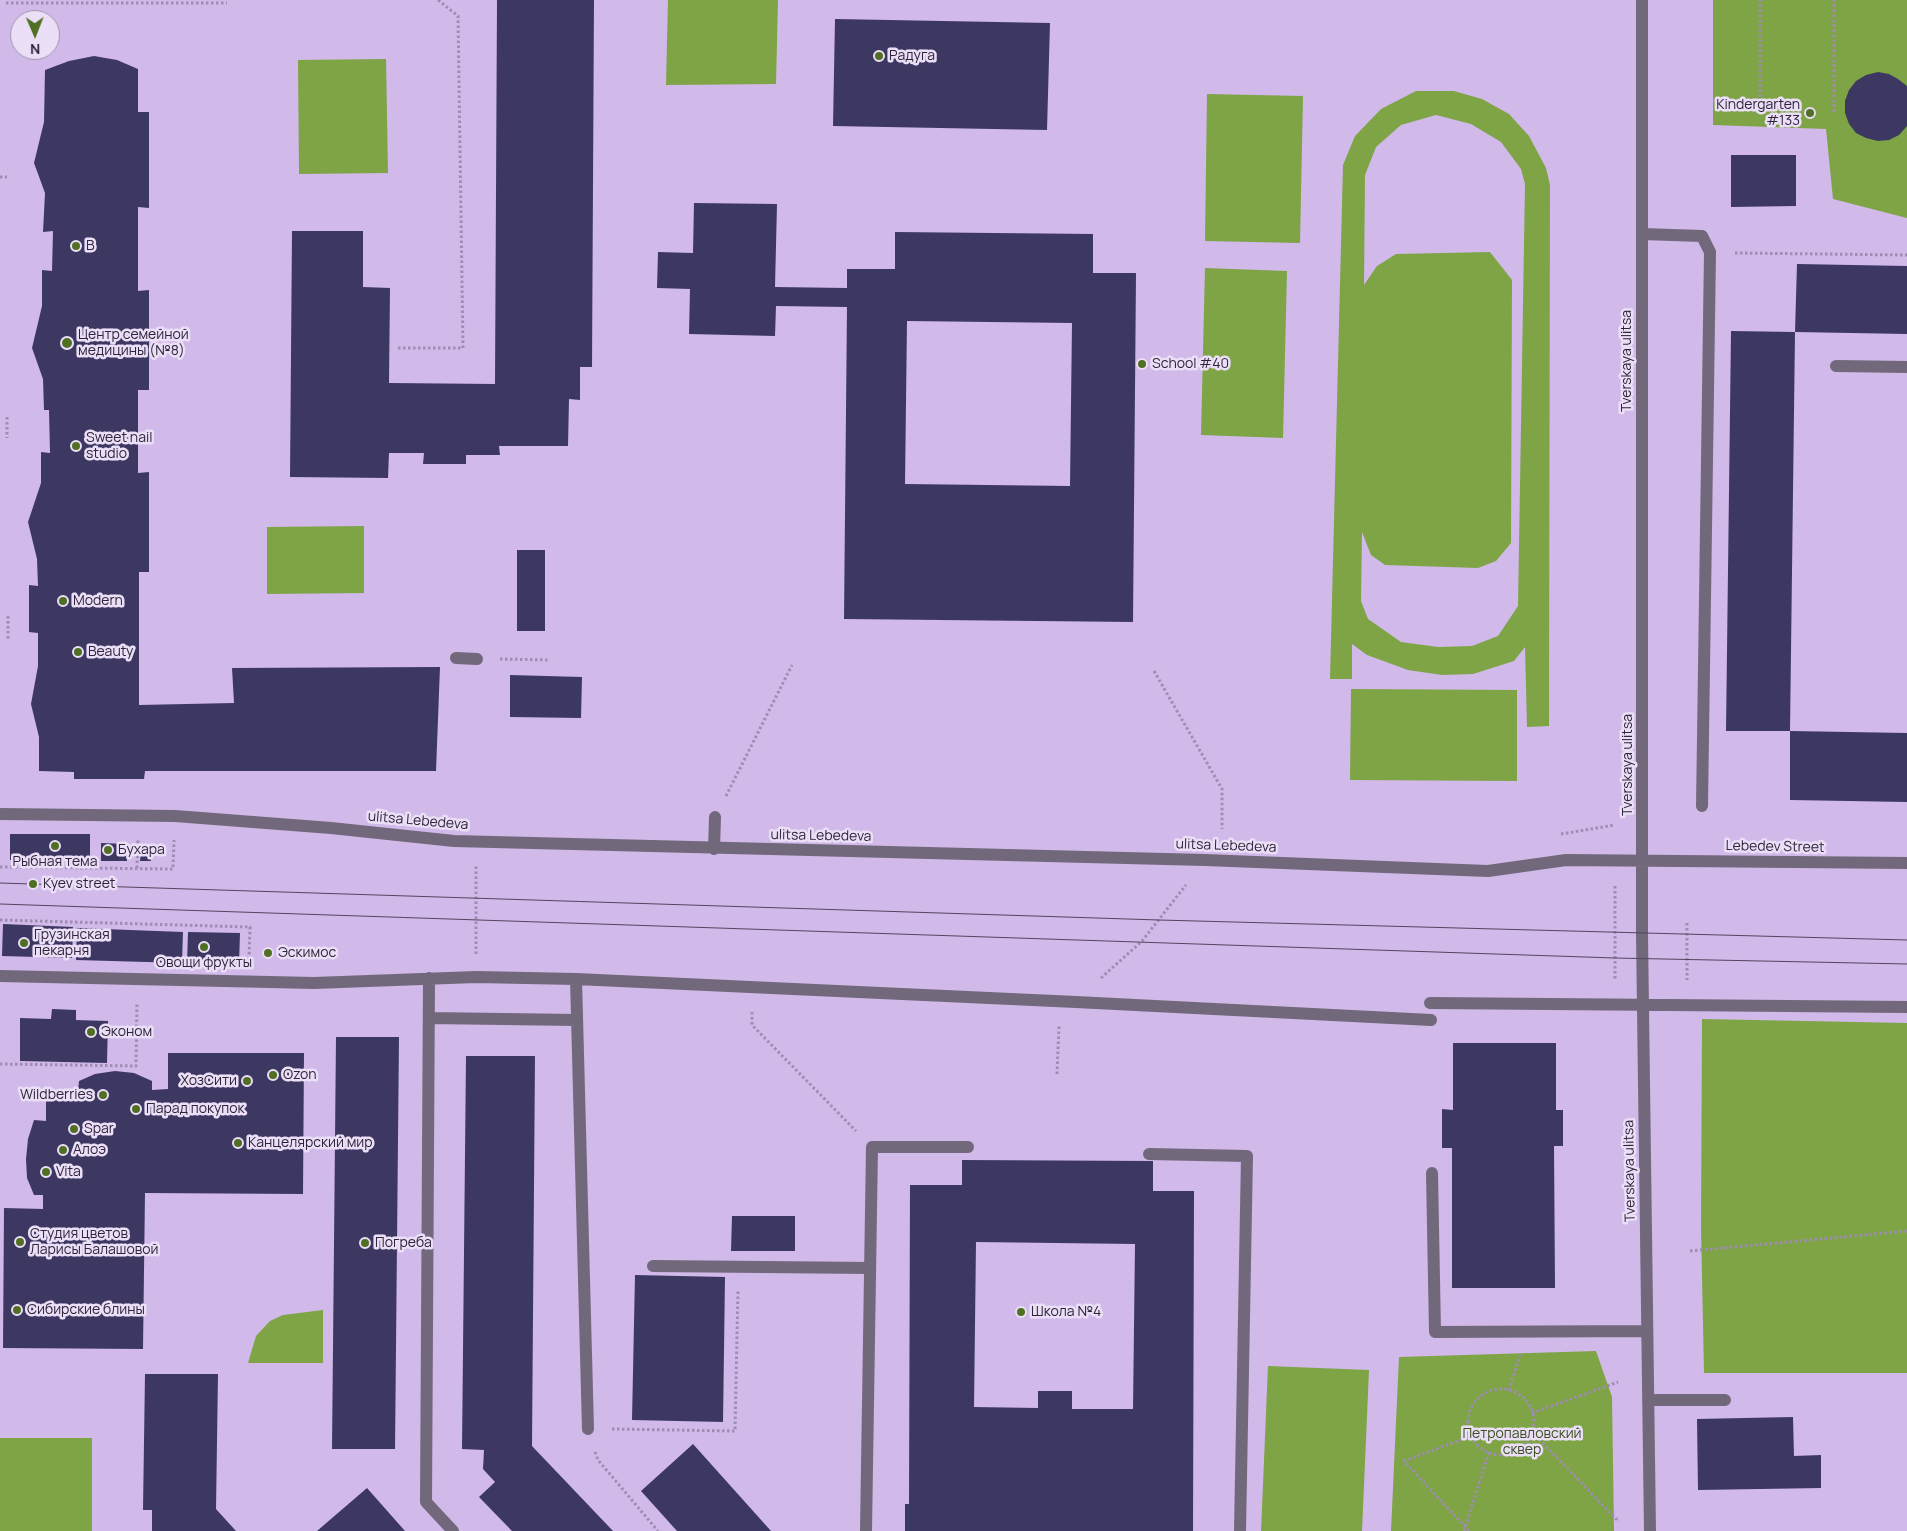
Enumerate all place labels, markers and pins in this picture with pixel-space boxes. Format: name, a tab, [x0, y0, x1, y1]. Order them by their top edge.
place label: Радуга	[889, 48, 935, 64]
marker: Радуга	[873, 50, 885, 62]
place label: Kindergarten #133	[1716, 97, 1800, 130]
marker: Kindergarten #133	[1804, 107, 1816, 119]
place label: B	[86, 238, 95, 254]
marker: B	[70, 240, 82, 252]
place label: Центр семейной медицины (№8)	[78, 327, 189, 360]
marker: Центр семейной медицины (№8)	[60, 336, 74, 350]
place label: School #40	[1152, 356, 1229, 372]
marker: School #40	[1136, 358, 1148, 370]
place label: Sweet nail studio	[86, 430, 152, 462]
marker: Sweet nail studio	[70, 440, 82, 452]
place label: Modern	[73, 593, 123, 609]
marker: Modern	[57, 595, 69, 607]
place label: Beauty	[88, 644, 133, 660]
marker: Beauty	[72, 646, 84, 658]
marker: Рыбная тема	[49, 840, 61, 852]
place label: Бухара	[118, 842, 165, 858]
marker: Бухара	[102, 844, 114, 856]
place label: Рыбная тема	[12, 854, 98, 870]
place label: Kyev street	[43, 876, 115, 892]
marker: Kyev street	[27, 878, 39, 890]
place label: Грузинская пекарня	[34, 927, 110, 960]
marker: Грузинская пекарня	[18, 937, 30, 949]
marker: Овощи фрукты	[198, 941, 210, 953]
place label: Эскимос	[278, 945, 336, 961]
marker: Эскимос	[262, 947, 274, 959]
place label: Овощи фрукты	[156, 955, 252, 971]
place label: Эконом	[101, 1024, 152, 1040]
marker: Эконом	[85, 1026, 97, 1038]
place label: Ozon	[283, 1067, 317, 1083]
marker: Ozon	[267, 1069, 279, 1081]
place label: ХозСити	[181, 1073, 237, 1089]
marker: ХозСити	[241, 1075, 253, 1087]
place label: Wildberries	[20, 1087, 93, 1103]
marker: Wildberries	[97, 1089, 109, 1101]
place label: Парад покупок	[146, 1101, 244, 1117]
marker: Парад покупок	[130, 1103, 142, 1115]
place label: Spar	[84, 1121, 114, 1137]
marker: Spar	[68, 1123, 80, 1135]
place label: Канцелярский мир	[248, 1135, 373, 1151]
marker: Канцелярский мир	[232, 1137, 244, 1149]
place label: Алоэ	[73, 1142, 106, 1158]
marker: Алоэ	[57, 1144, 69, 1156]
place label: Vita	[56, 1164, 81, 1180]
marker: Vita	[40, 1166, 52, 1178]
place label: Студия цветов Ларисы Балашовой	[30, 1226, 158, 1258]
place label: Погреба	[375, 1235, 432, 1251]
marker: Студия цветов Ларисы Балашовой	[14, 1236, 26, 1248]
marker: Погреба	[359, 1237, 371, 1249]
place label: Сибирские блины	[27, 1302, 145, 1318]
marker: Сибирские блины	[11, 1304, 23, 1316]
place label: Школа №4	[1031, 1304, 1101, 1320]
marker: Школа №4	[1015, 1306, 1027, 1318]

